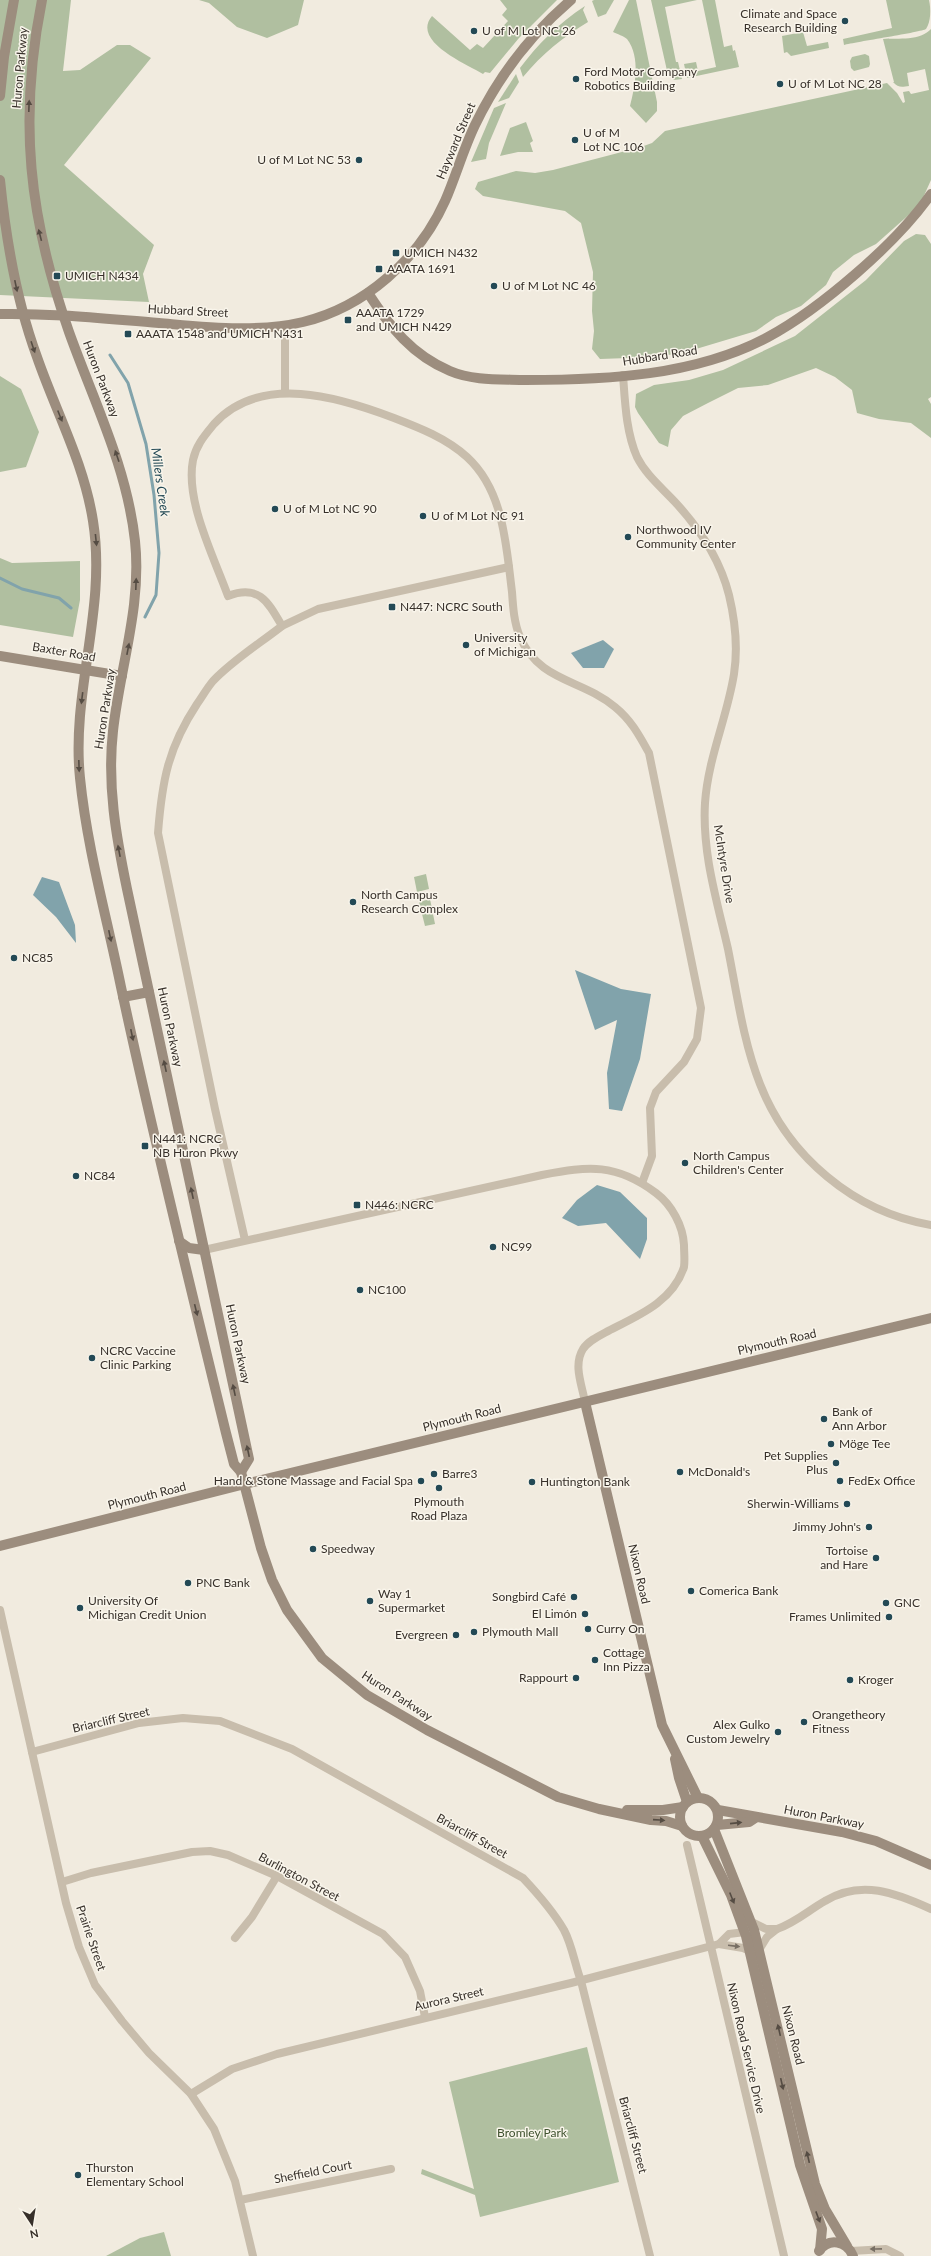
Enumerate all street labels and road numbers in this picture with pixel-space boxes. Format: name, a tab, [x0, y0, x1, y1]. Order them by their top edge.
street label: Huron Parkway	[8, 26, 31, 109]
street label: Hayward Street	[433, 100, 479, 181]
street label: Hubbard Street	[147, 301, 229, 320]
street label: Huron Parkway	[80, 338, 123, 420]
street label: Hubbard Road	[621, 342, 698, 369]
street label: Baxter Road	[31, 639, 97, 664]
street label: Huron Parkway	[91, 667, 118, 750]
street label: McIntyre Drive	[711, 824, 738, 904]
street label: Huron Parkway	[155, 986, 186, 1069]
street label: Huron Parkway	[223, 1303, 254, 1386]
street label: Plymouth Road	[736, 1325, 818, 1358]
street label: Plymouth Road	[421, 1401, 503, 1434]
street label: Plymouth Road	[106, 1479, 188, 1512]
street label: Nixon Road	[625, 1543, 654, 1605]
street label: Huron Parkway	[359, 1667, 436, 1724]
street label: Briarcliff Street	[71, 1703, 152, 1736]
street label: Huron Parkway	[783, 1801, 866, 1832]
street label: Briarcliff Street	[434, 1810, 511, 1862]
street label: Burlington Street	[256, 1849, 343, 1905]
street label: Prairie Street	[73, 1903, 110, 1973]
street label: Nixon Road Service Drive	[724, 1981, 769, 2115]
street label: Aurora Street	[413, 1983, 486, 2014]
street label: Nixon Road	[779, 2004, 808, 2066]
street label: Briarcliff Street	[616, 2095, 651, 2176]
street label: Sheffield Court	[273, 2156, 354, 2186]

